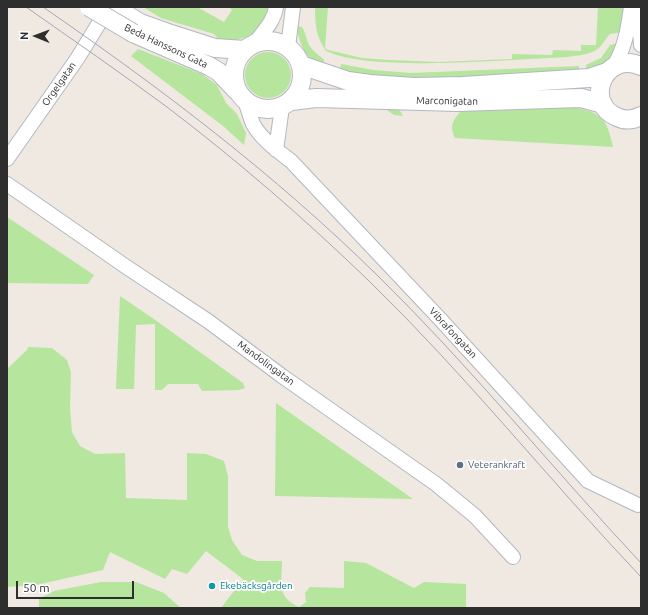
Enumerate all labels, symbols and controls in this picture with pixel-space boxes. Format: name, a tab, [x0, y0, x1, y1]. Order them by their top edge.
north arrow	[16, 16, 56, 56]
street label: Beda Hanssons Gata	[122, 21, 210, 71]
text: N	[18, 32, 30, 40]
street label: Orgelgatan	[39, 60, 79, 108]
street label: Marconigatan	[416, 94, 478, 108]
street label: Vibrafongatan	[426, 305, 480, 361]
street label: Mandolingatan	[235, 338, 297, 388]
place label: Veterankraft	[468, 459, 525, 471]
marker: Veterankraft	[455, 460, 465, 470]
scale bar	[18, 573, 136, 599]
place label: Ekebäcksgården	[220, 580, 293, 592]
text: 50 m	[23, 581, 50, 594]
marker: Ekebäcksgården	[207, 581, 217, 591]

